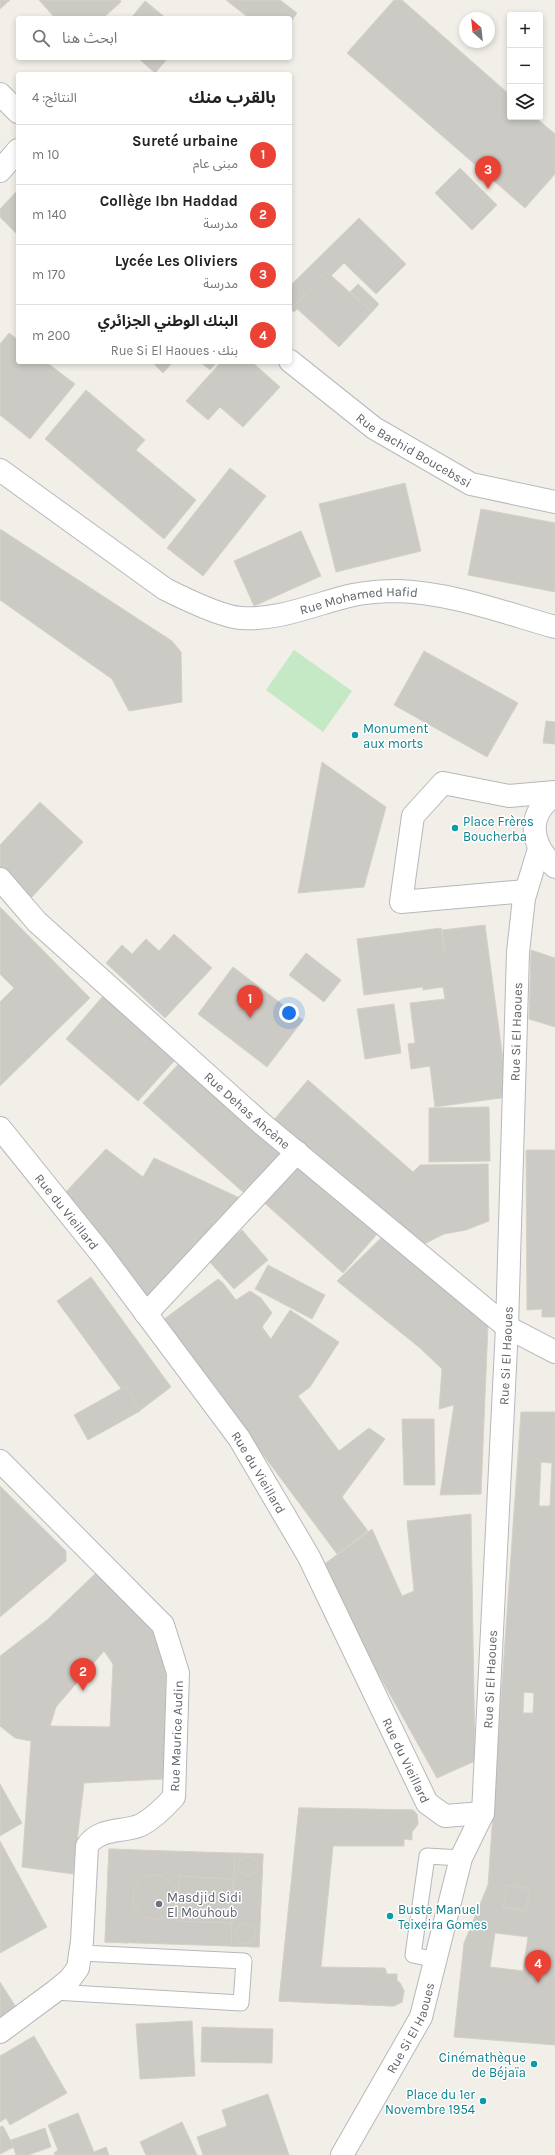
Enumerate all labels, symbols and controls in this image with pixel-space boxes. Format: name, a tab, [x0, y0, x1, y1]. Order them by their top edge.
north arrow	[459, 12, 495, 48]
map controls	[507, 12, 543, 120]
button: +	[507, 12, 543, 48]
search box	[16, 16, 292, 60]
icon: search	[30, 27, 52, 49]
text: ابحث هنا	[62, 29, 117, 47]
button: −	[507, 48, 543, 84]
button: layers	[507, 84, 543, 120]
text: بالقرب منك	[189, 87, 276, 107]
text: النتائج: 4	[32, 90, 77, 105]
text: Sureté urbaine	[132, 132, 238, 150]
text: 10 m	[32, 147, 59, 162]
text: 1	[261, 147, 265, 162]
text: مبنى عام	[193, 156, 238, 171]
pin: 3	[475, 156, 501, 189]
text: Collège Ibn Haddad	[100, 192, 238, 210]
text: 140 m	[32, 207, 67, 222]
text: 2	[259, 207, 267, 222]
text: مدرسة	[203, 216, 238, 231]
text: Lycée Les Oliviers	[115, 252, 238, 270]
text: 170 m	[32, 267, 65, 282]
text: 3	[259, 267, 267, 282]
text: مدرسة	[203, 276, 238, 291]
text: البنك الوطني الجزائري	[98, 312, 238, 330]
text: 200 m	[32, 328, 70, 343]
text: 4	[259, 328, 267, 343]
text: بنك · Rue Si El Haoues	[111, 343, 238, 358]
street label: Rue Bachid Boucebssi	[353, 410, 474, 491]
street label: Rue Mohamed Hafid	[298, 584, 419, 618]
place label: Monument aux morts	[363, 721, 429, 751]
marker: Monument aux morts	[350, 730, 360, 740]
place label: Place Frères Boucherba	[463, 814, 534, 844]
marker: Place Frères Boucherba	[450, 823, 460, 833]
street label: Rue Si El Haoues	[507, 982, 525, 1081]
pin: 1	[237, 985, 263, 1018]
your location	[279, 1003, 299, 1023]
street label: Rue Dehas Ahcène	[201, 1069, 293, 1152]
street label: Rue du Vieillard	[32, 1171, 102, 1253]
street label: Rue Si El Haoues	[496, 1306, 516, 1405]
street label: Rue du Vieillard	[228, 1428, 289, 1516]
street label: Rue Si El Haoues	[480, 1629, 500, 1729]
pin: 2	[70, 1658, 96, 1691]
street label: Rue Maurice Audin	[167, 1680, 186, 1792]
street label: Rue du Vieillard	[379, 1715, 433, 1806]
place label: Masdjid Sidi El Mouhoub	[167, 1890, 242, 1920]
marker: Masdjid Sidi El Mouhoub	[154, 1899, 164, 1909]
place label: Buste Manuel Teixeira Gomes	[398, 1902, 488, 1932]
marker: Buste Manuel Teixeira Gomes	[385, 1911, 395, 1921]
pin: 4	[525, 1950, 551, 1983]
street label: Rue Si El Haoues	[383, 1981, 437, 2076]
place label: Cinémathèque de Béjaïa	[439, 2050, 526, 2080]
marker: Cinémathèque de Béjaïa	[529, 2059, 539, 2069]
place label: Place du 1er Novembre 1954	[385, 2087, 475, 2117]
marker: Place du 1er Novembre 1954	[478, 2096, 488, 2106]

